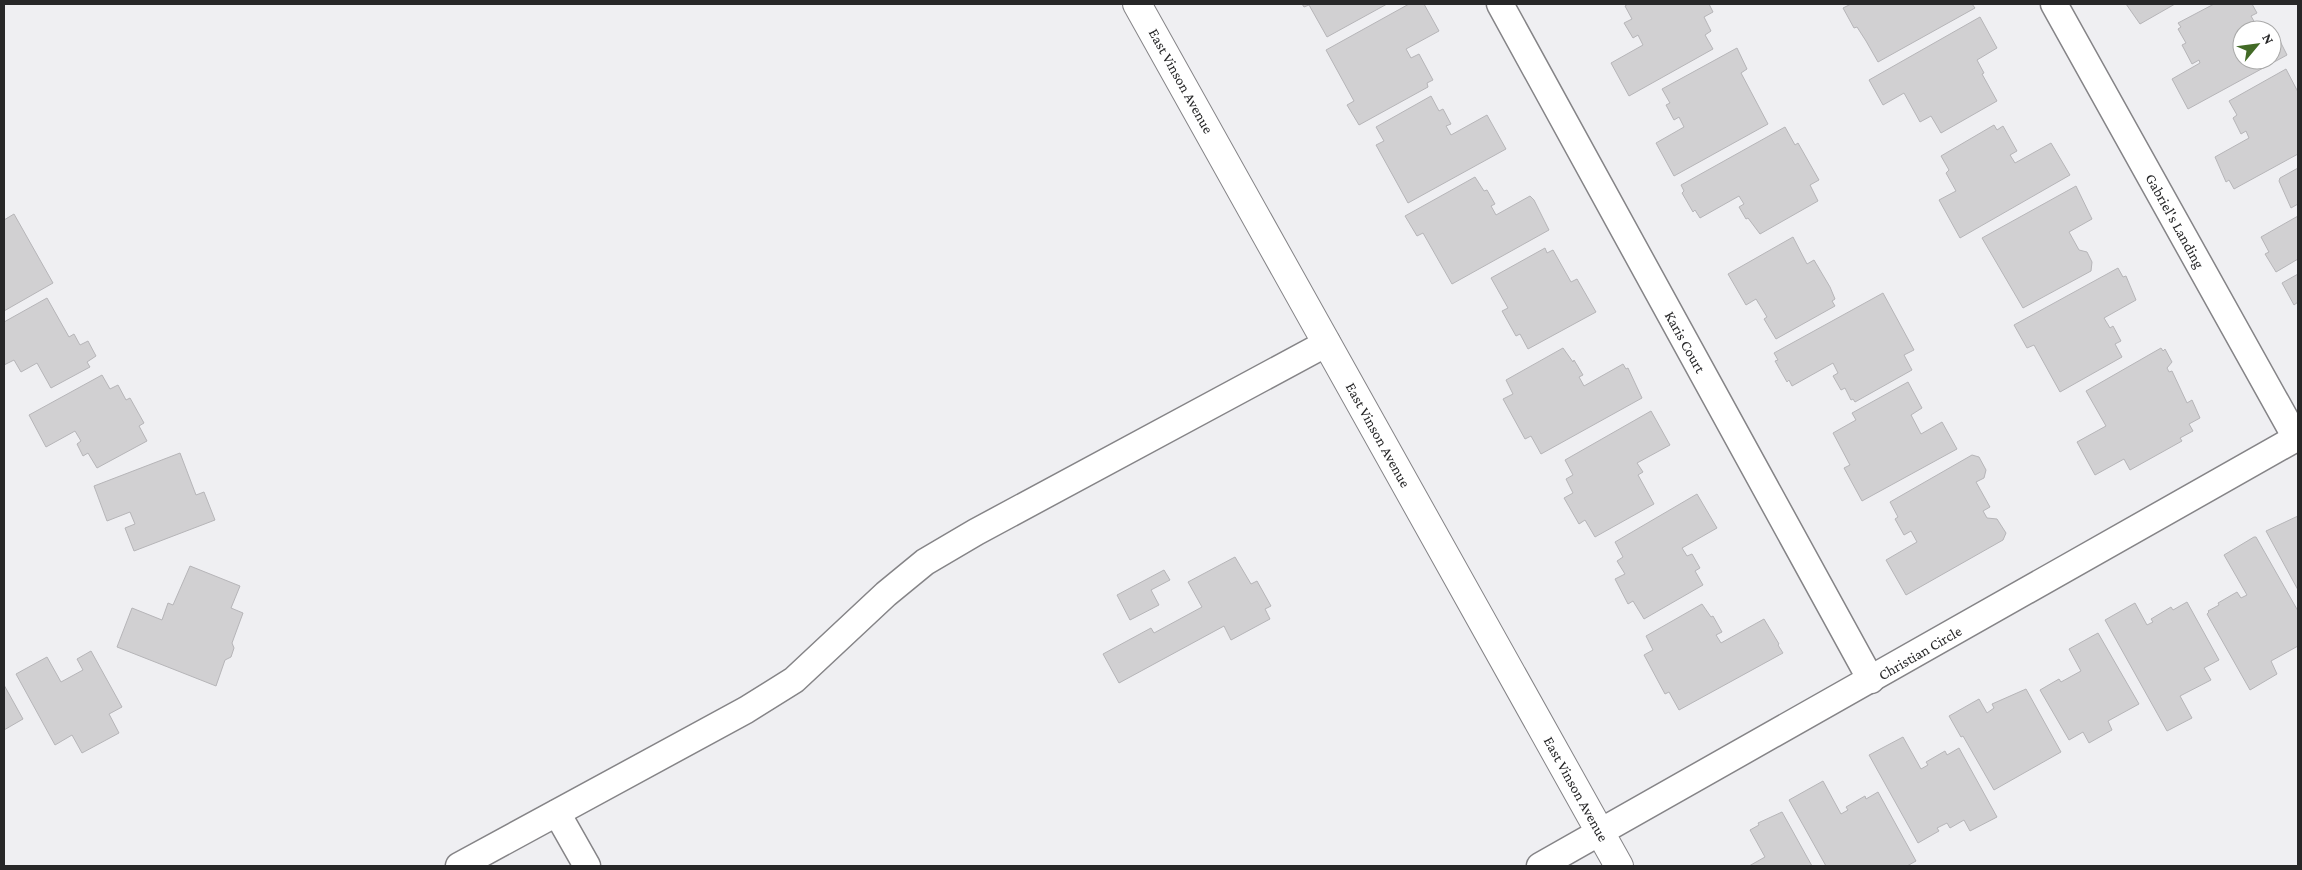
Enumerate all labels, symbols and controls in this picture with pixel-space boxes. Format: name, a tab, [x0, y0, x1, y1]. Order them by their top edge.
north arrow	[2232, 20, 2282, 70]
street label: East Vinson Avenue	[1146, 26, 1217, 137]
text: N	[2259, 31, 2278, 47]
street label: Gabriel's Landing	[2142, 171, 2208, 272]
street label: Karis Court	[1662, 308, 1709, 376]
street label: East Vinson Avenue	[1343, 380, 1414, 491]
street label: Christian Circle	[1876, 623, 1965, 683]
street label: East Vinson Avenue	[1541, 734, 1612, 845]

